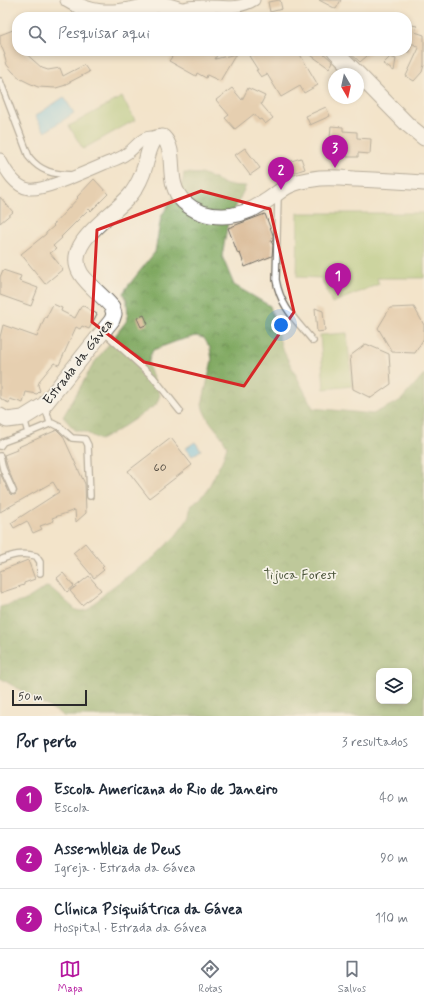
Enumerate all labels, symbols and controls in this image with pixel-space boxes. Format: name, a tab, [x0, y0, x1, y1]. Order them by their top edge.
search box	[12, 12, 412, 56]
icon: search	[26, 23, 48, 45]
text: Pesquisar aqui	[58, 24, 150, 44]
north arrow	[328, 68, 364, 104]
pin: 3	[322, 135, 348, 168]
pin: 2	[268, 157, 294, 190]
pin: 1	[325, 263, 351, 296]
street label: Estrada da Gávea	[39, 315, 117, 408]
your location	[271, 315, 291, 335]
house number: 60	[153, 460, 167, 476]
park label: Tijuca Forest	[264, 566, 337, 584]
map controls	[376, 668, 412, 704]
button: layers	[376, 668, 412, 704]
scale bar	[12, 688, 87, 707]
text: 50 m	[18, 690, 43, 704]
text: Por perto	[16, 731, 77, 753]
text: 3 resultados	[342, 734, 408, 751]
text: Escola Americana do Rio de Janeiro	[54, 780, 278, 800]
text: 1	[26, 790, 32, 807]
text: 40 m	[379, 790, 408, 807]
text: Escola	[54, 800, 89, 817]
text: Assembleia de Deus	[54, 840, 181, 860]
text: 2	[26, 850, 32, 867]
text: 90 m	[380, 850, 408, 867]
text: Igreja · Estrada da Gávea	[54, 860, 196, 877]
text: Clínica Psiquiátrica da Gávea	[54, 900, 243, 920]
text: 3	[26, 910, 32, 927]
text: 110 m	[375, 910, 408, 927]
text: Hospital · Estrada da Gávea	[54, 920, 207, 937]
tab: Mapa	[58, 958, 83, 996]
tab: Rotas	[198, 958, 222, 996]
tab: Salvos	[338, 958, 366, 996]

